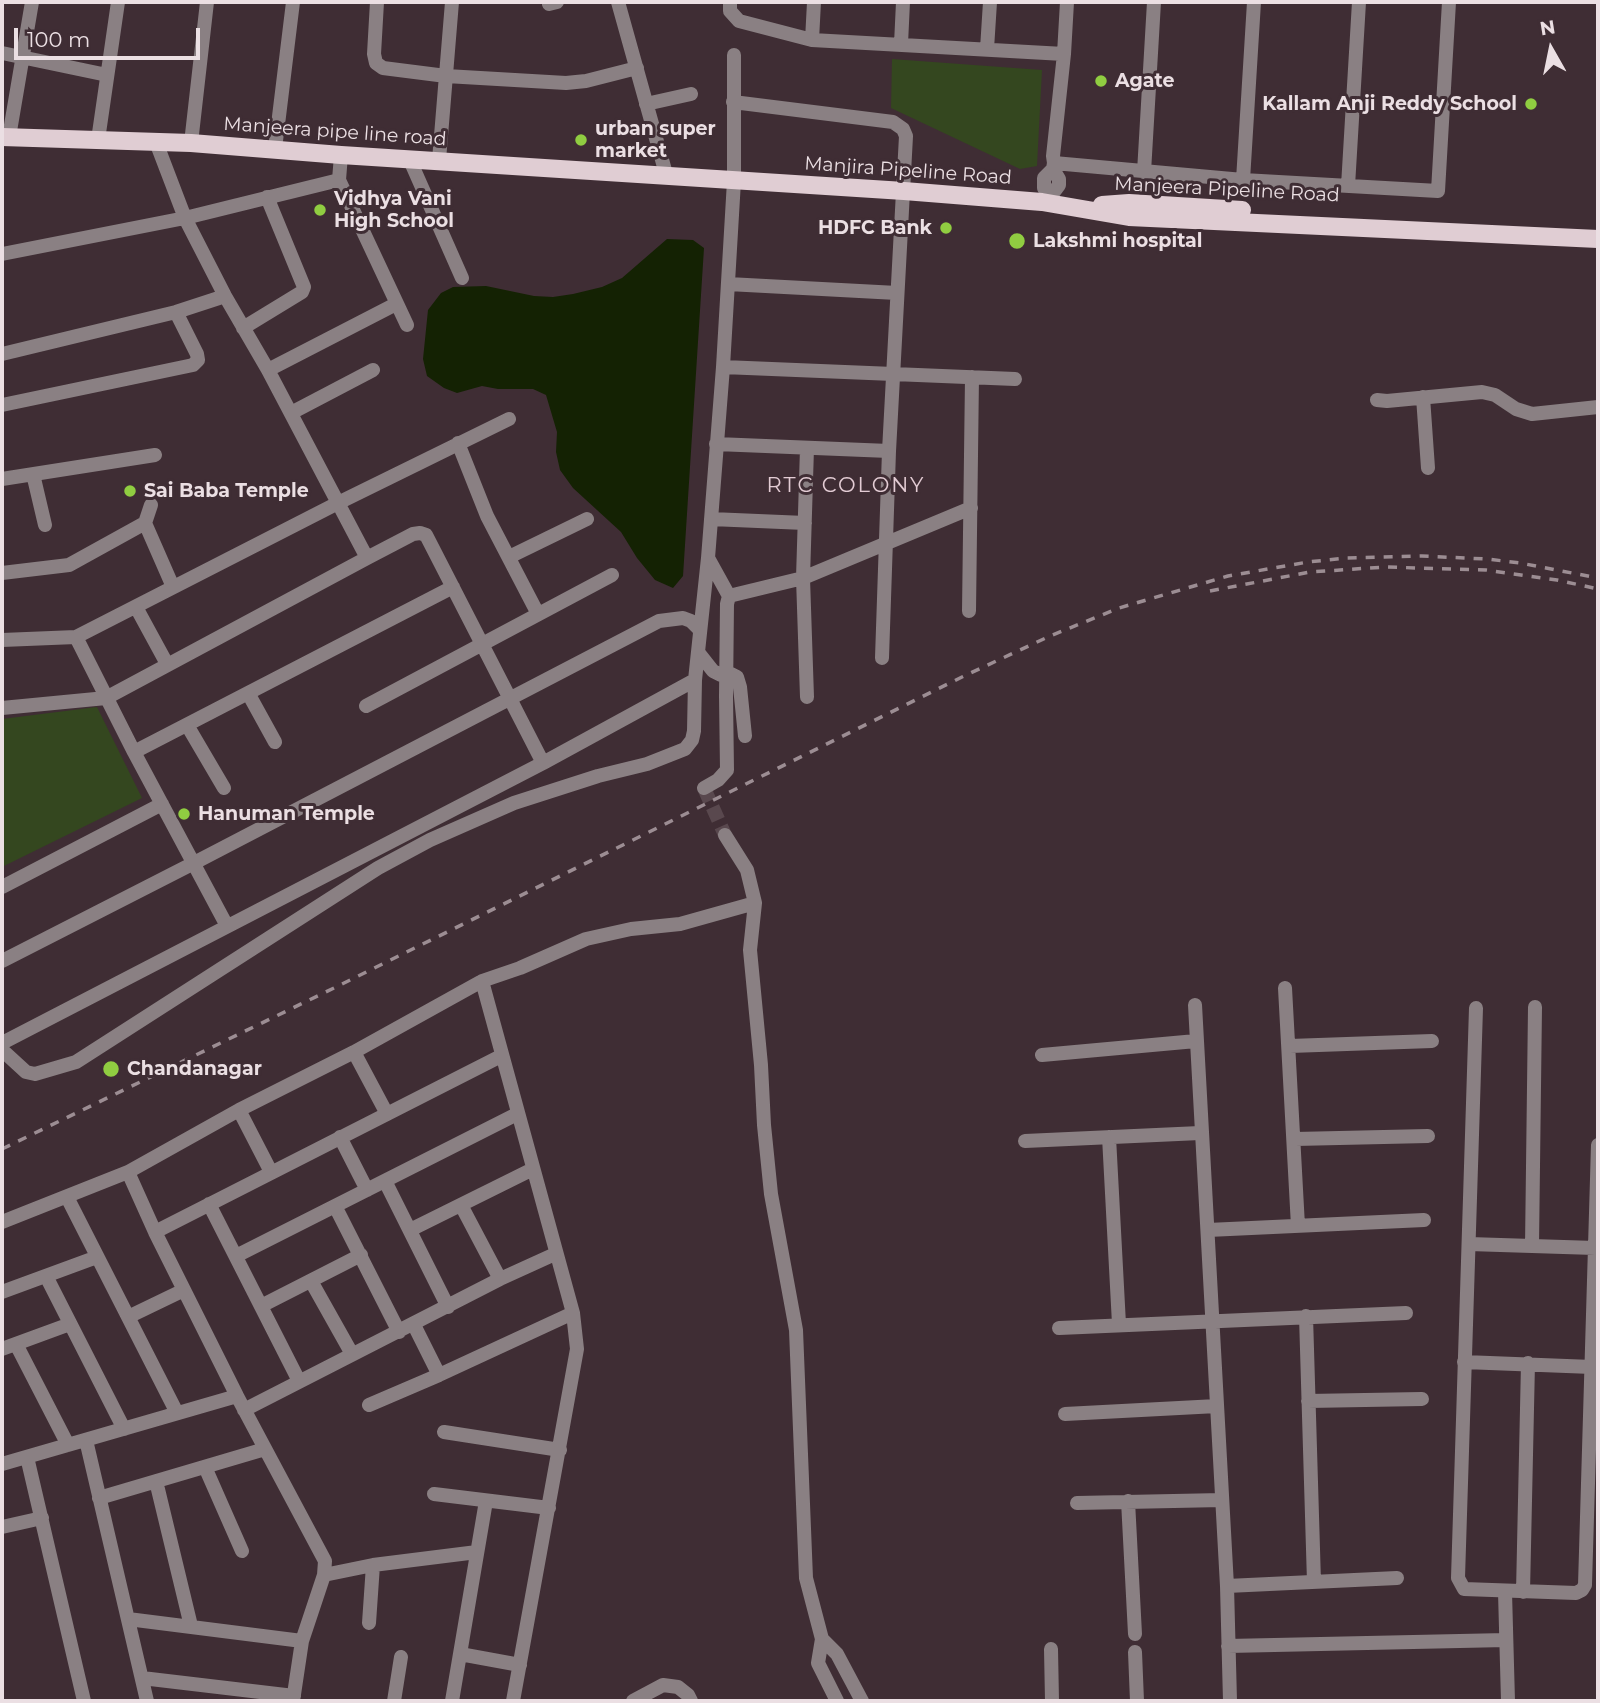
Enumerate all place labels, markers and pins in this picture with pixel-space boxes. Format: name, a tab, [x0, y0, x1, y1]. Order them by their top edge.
place label: Agate	[1115, 70, 1174, 92]
marker: Agate	[1093, 73, 1109, 89]
place label: Kallam Anji Reddy School	[1262, 93, 1517, 115]
marker: Kallam Anji Reddy School	[1523, 96, 1539, 112]
place label: urban super market	[595, 118, 716, 162]
marker: urban super market	[573, 132, 589, 148]
place label: Vidhya Vani High School	[334, 188, 454, 232]
marker: Vidhya Vani High School	[312, 202, 328, 218]
place label: HDFC Bank	[818, 217, 932, 239]
marker: HDFC Bank	[938, 220, 954, 236]
place label: Lakshmi hospital	[1033, 230, 1203, 252]
marker: Lakshmi hospital	[1007, 231, 1027, 251]
place label: Sai Baba Temple	[144, 480, 309, 502]
marker: Sai Baba Temple	[122, 483, 138, 499]
place label: Hanuman Temple	[198, 803, 375, 825]
marker: Hanuman Temple	[176, 806, 192, 822]
place label: Chandanagar	[127, 1058, 262, 1080]
marker: Chandanagar	[101, 1059, 121, 1079]

